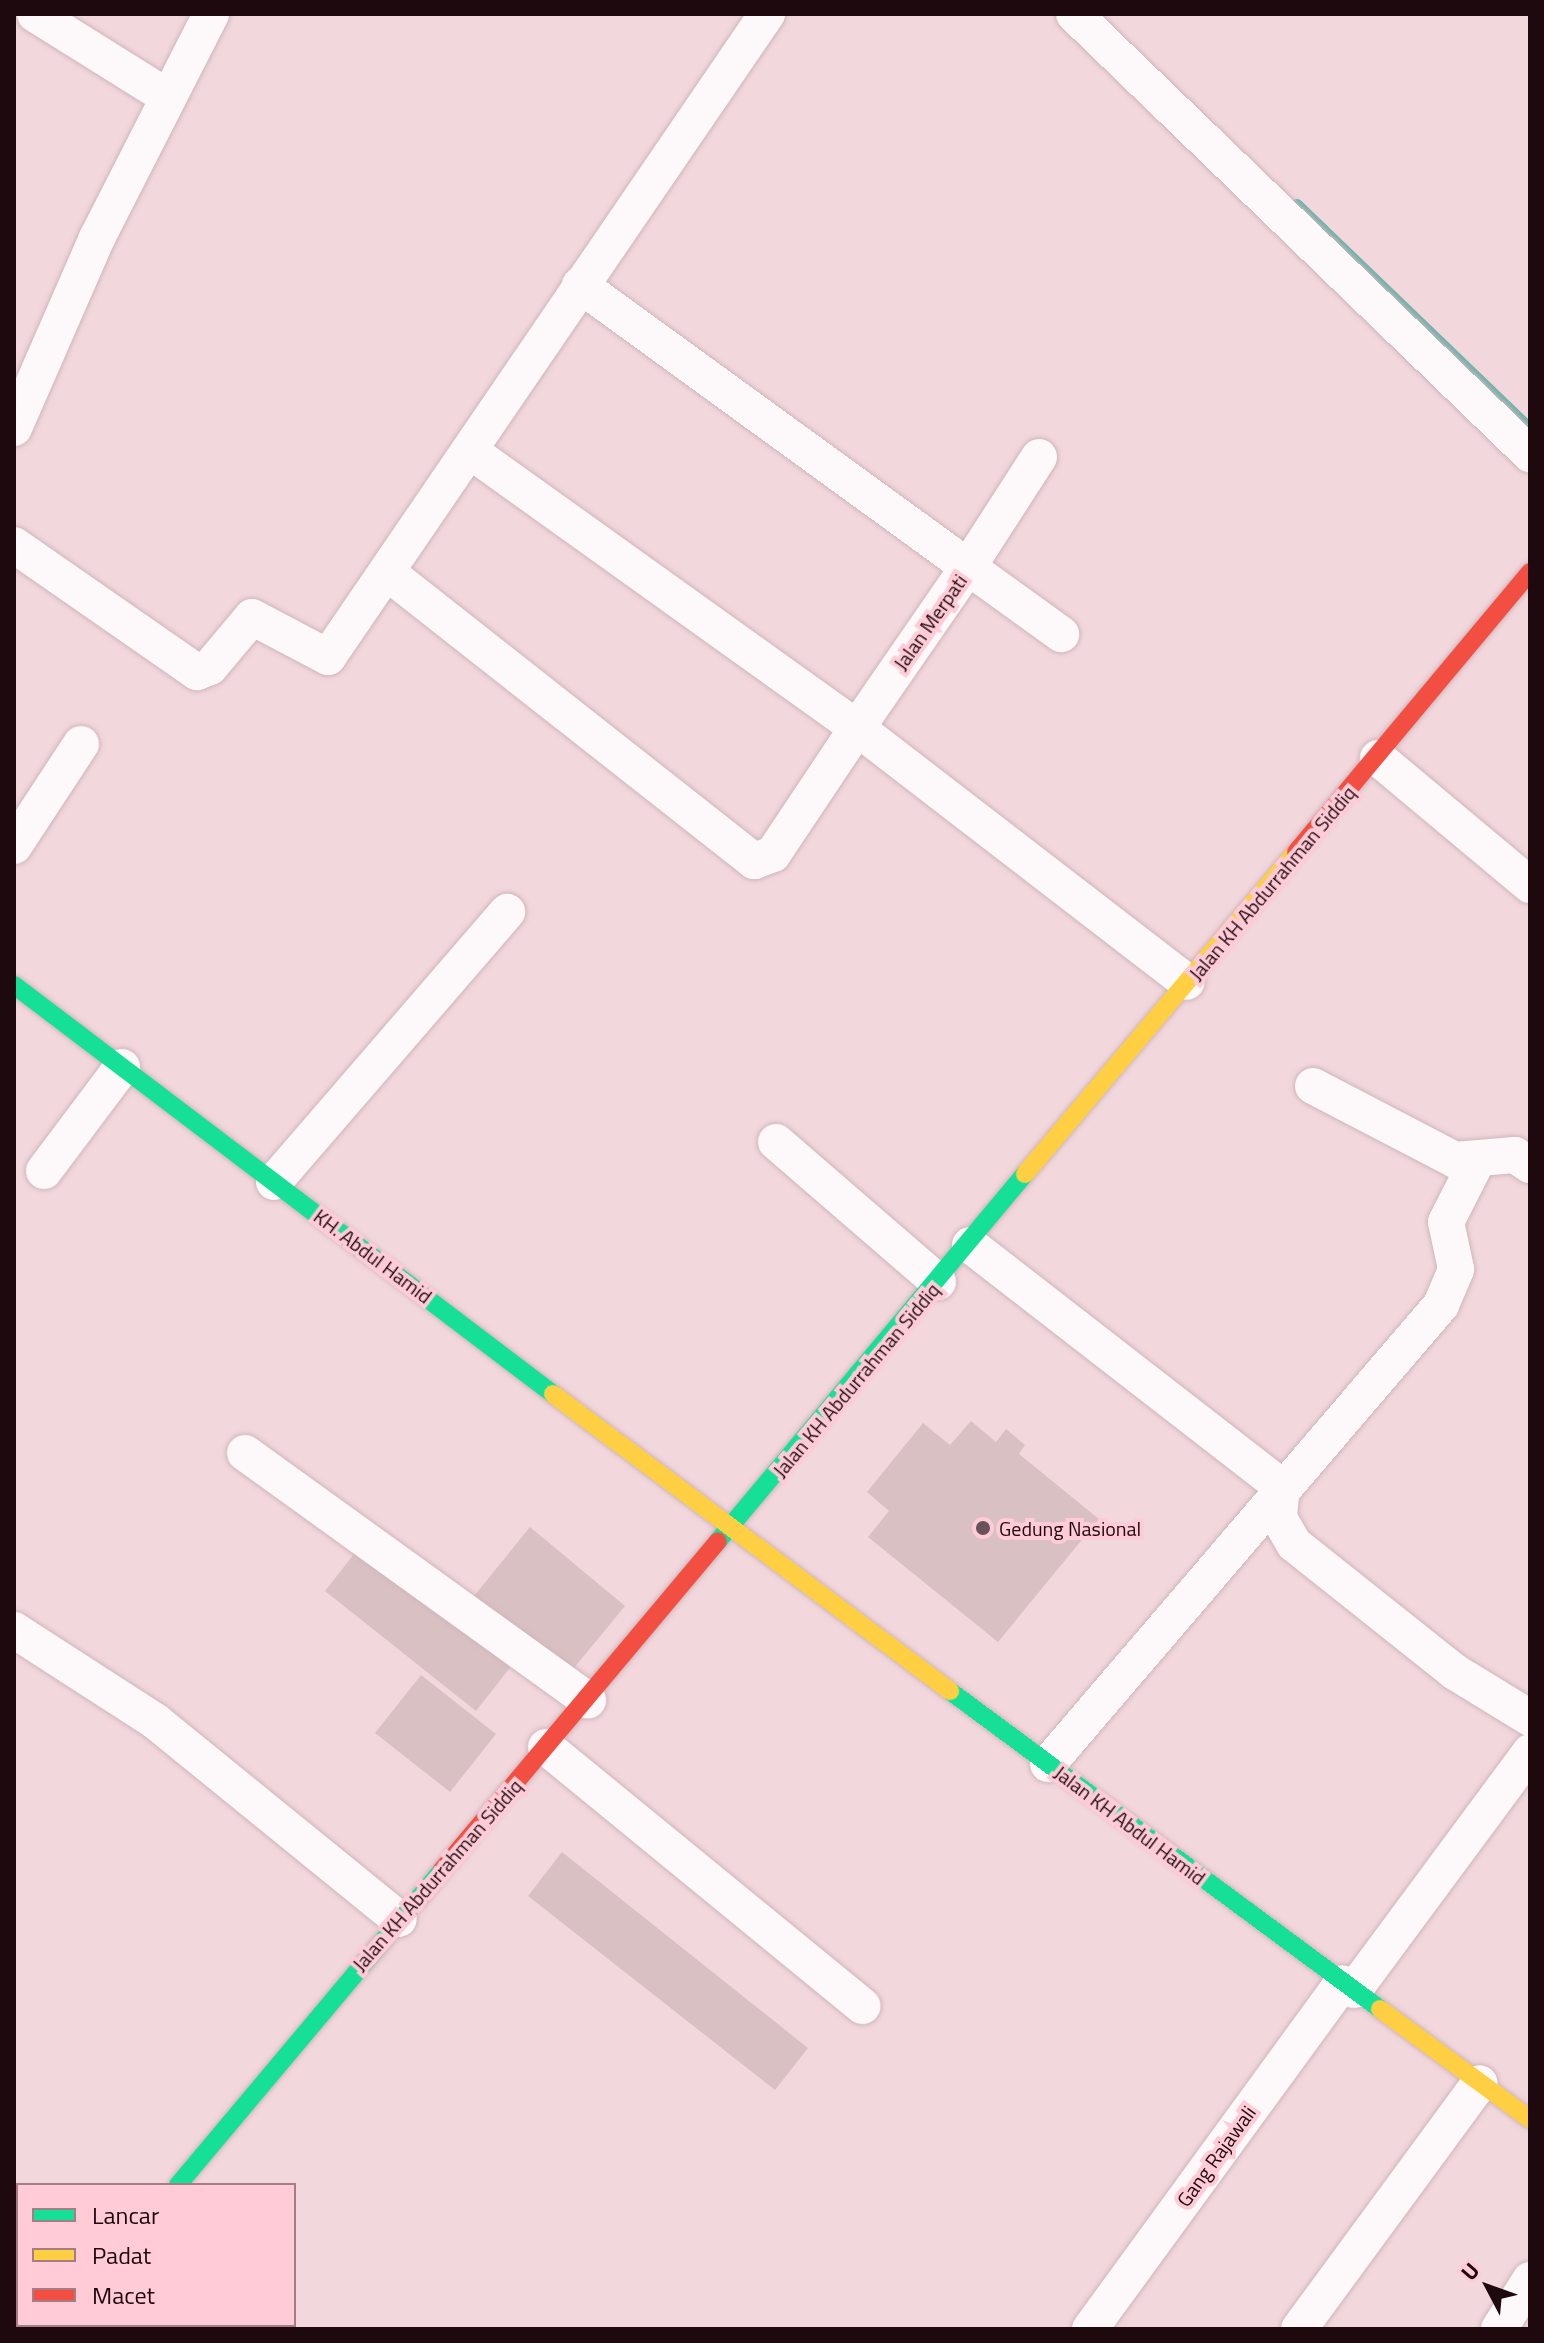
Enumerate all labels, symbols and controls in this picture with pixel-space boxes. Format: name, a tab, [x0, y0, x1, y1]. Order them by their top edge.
street label: Jalan Merpati	[888, 570, 972, 674]
street label: Jalan KH Abdurrahman Siddiq	[1184, 781, 1360, 985]
street label: KH. Abdul Hamid	[309, 1204, 437, 1308]
street label: Jalan KH Abdurrahman Siddiq	[768, 1278, 944, 1482]
place label: Gedung Nasional	[999, 1516, 1141, 1540]
marker: Gedung Nasional	[974, 1519, 992, 1537]
street label: Jalan KH Abdul Hamid	[1050, 1760, 1210, 1890]
street label: Jalan KH Abdurrahman Siddiq	[347, 1774, 527, 1976]
street label: Gang Rajawali	[1171, 2101, 1261, 2211]
legend	[16, 2183, 296, 2327]
text: Lancar	[92, 2197, 159, 2233]
text: Padat	[92, 2237, 151, 2273]
north arrow	[1448, 2247, 1528, 2327]
text: U	[1452, 2255, 1487, 2288]
text: Macet	[92, 2277, 155, 2313]

